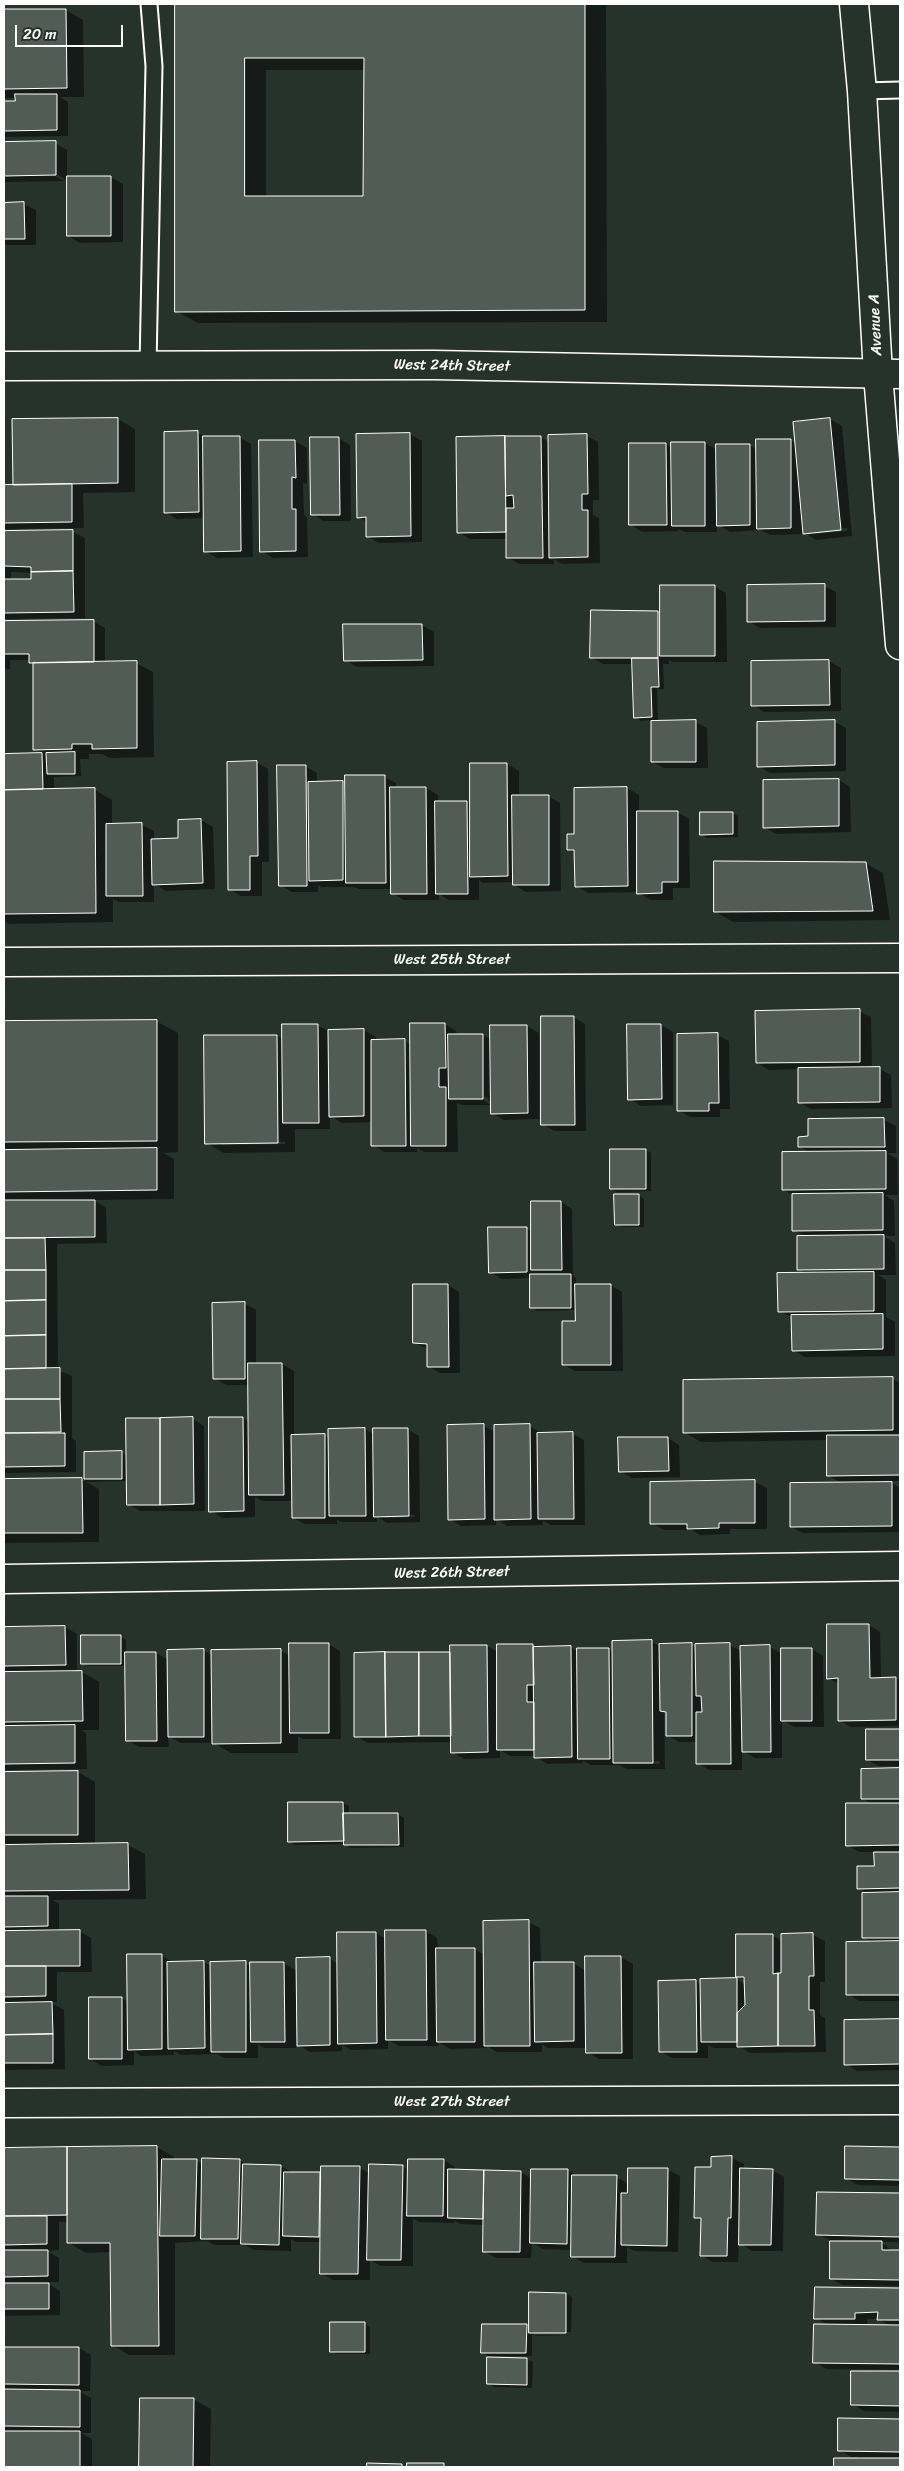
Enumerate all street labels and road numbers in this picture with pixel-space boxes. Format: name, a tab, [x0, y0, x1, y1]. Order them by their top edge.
street label: Avenue A	[865, 294, 887, 356]
street label: West 24th Street	[394, 356, 510, 376]
street label: West 25th Street	[394, 951, 510, 969]
street label: West 26th Street	[394, 1563, 510, 1583]
street label: West 27th Street	[394, 2093, 510, 2111]

